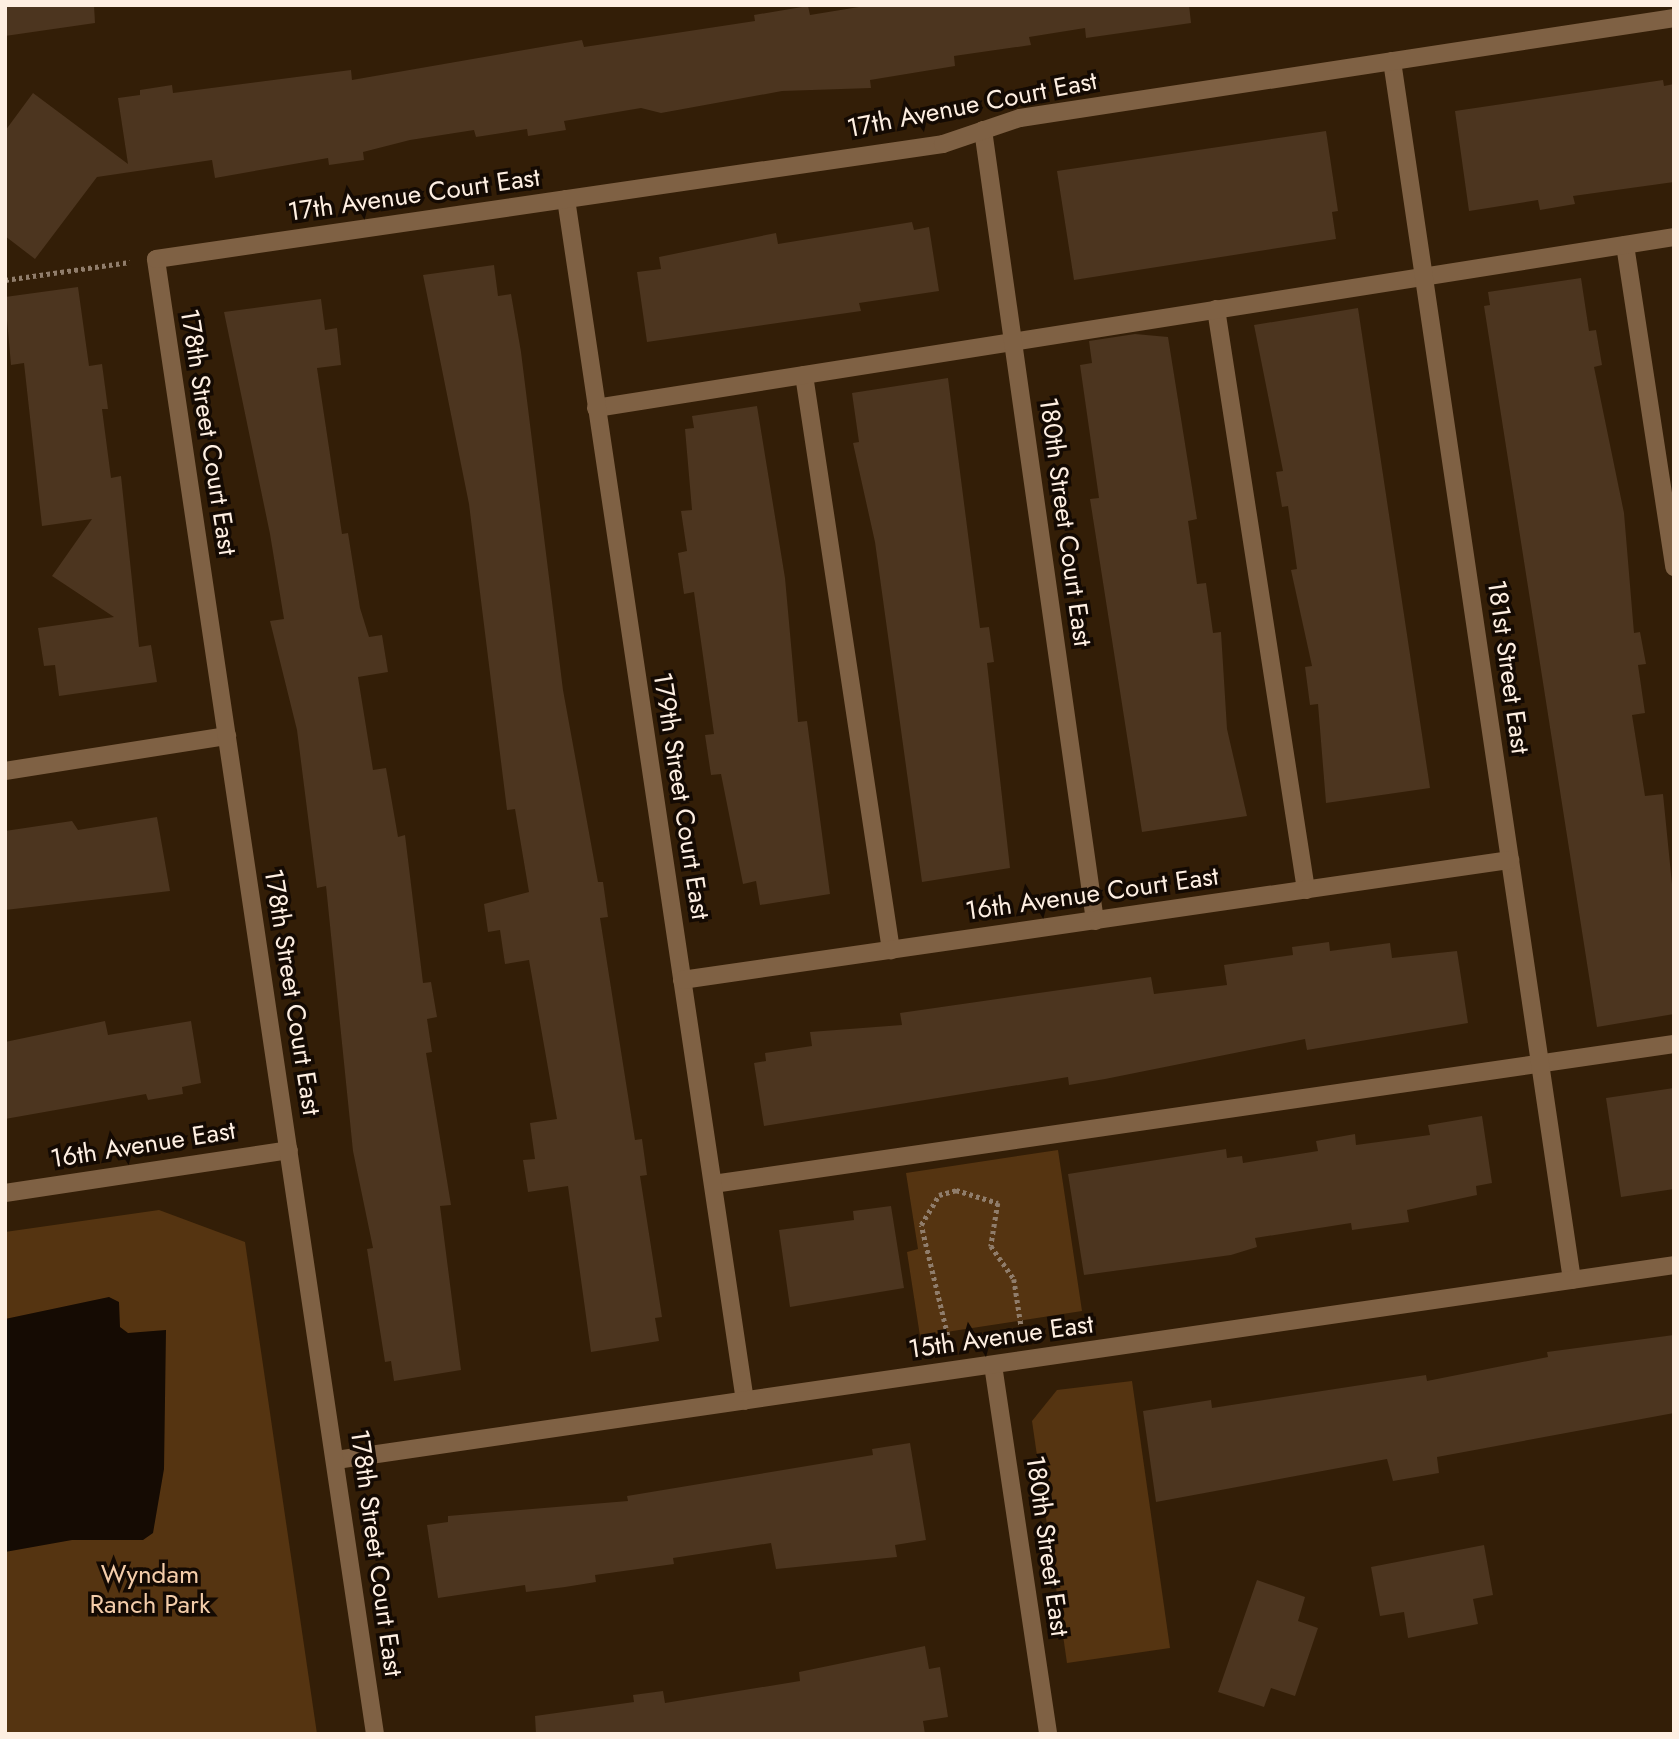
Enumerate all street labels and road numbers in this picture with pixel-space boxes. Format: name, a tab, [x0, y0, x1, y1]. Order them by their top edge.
street label: 17th Avenue Court East	[844, 65, 1100, 145]
street label: 17th Avenue Court East	[286, 162, 542, 228]
street label: 178th Street Court East	[173, 306, 243, 558]
street label: 180th Street Court East	[1032, 395, 1098, 649]
street label: 181st Street East	[1480, 578, 1536, 756]
street label: 179th Street Court East	[646, 670, 716, 922]
street label: 16th Avenue Court East	[963, 861, 1221, 927]
street label: 178th Street Court East	[257, 866, 327, 1118]
street label: 16th Avenue East	[48, 1115, 238, 1175]
street label: 15th Avenue East	[907, 1309, 1095, 1365]
street label: 178th Street Court East	[343, 1427, 409, 1679]
street label: 180th Street East	[1019, 1453, 1075, 1639]

